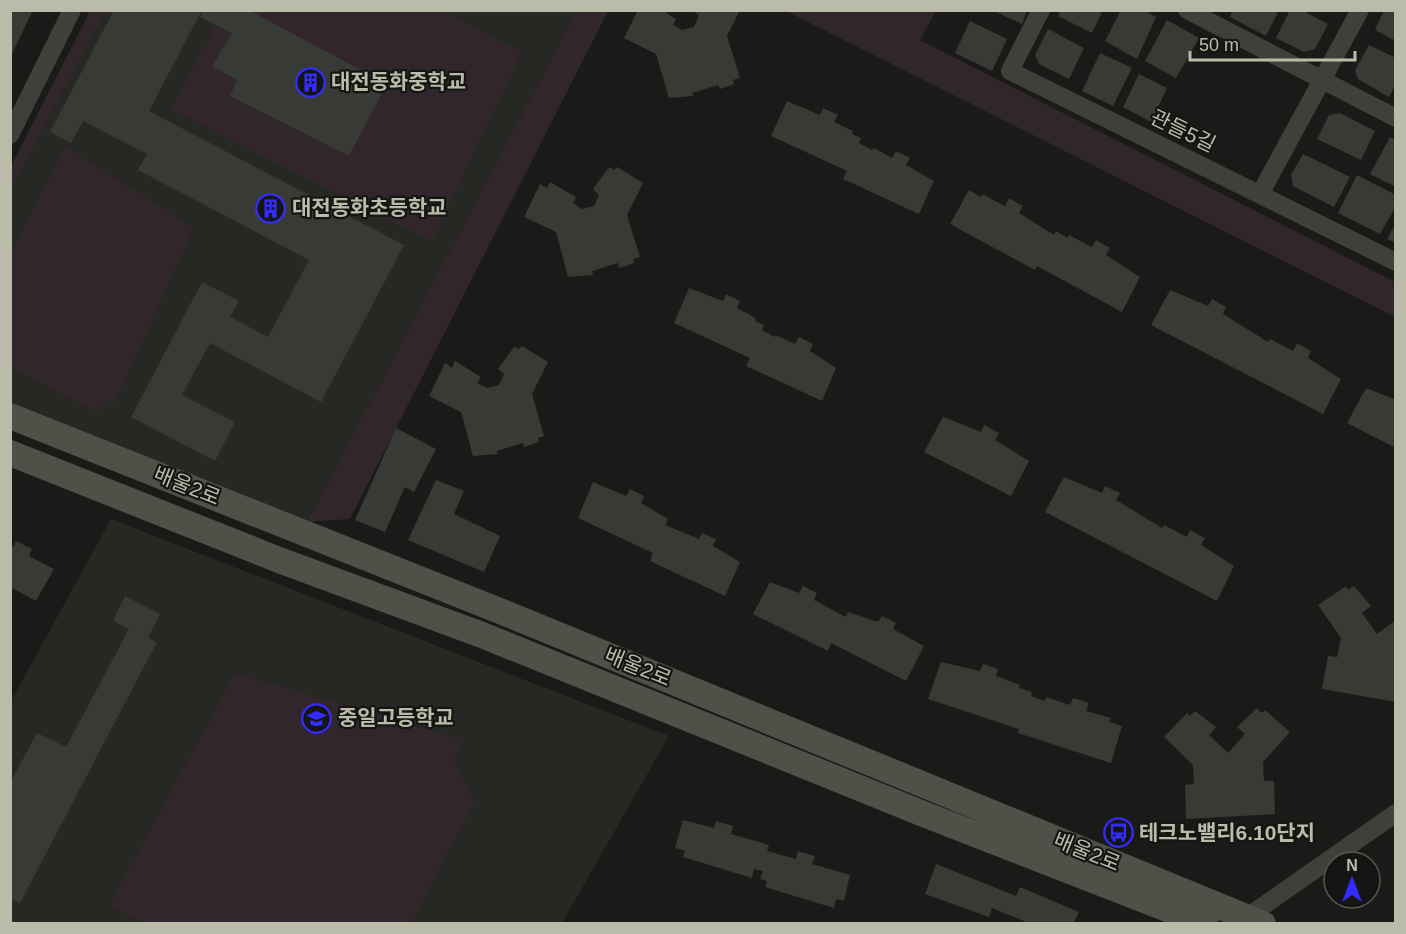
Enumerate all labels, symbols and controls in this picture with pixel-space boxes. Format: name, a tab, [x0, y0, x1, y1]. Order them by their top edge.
scale bar	[1190, 24, 1355, 62]
text: 50 m	[1199, 35, 1239, 55]
building icon: 대전동화중학교	[294, 66, 326, 98]
place label: 대전동화중학교	[331, 70, 466, 93]
street label: 관들5길	[1147, 105, 1220, 156]
building icon: 대전동화초등학교	[255, 192, 287, 224]
place label: 대전동화초등학교	[292, 196, 447, 219]
street label: 배울2로	[151, 462, 224, 509]
street label: 배울2로	[602, 643, 675, 690]
school or university icon: 중일고등학교	[301, 702, 333, 734]
place label: 중일고등학교	[338, 706, 454, 729]
bus stop icon: 테크노밸리6.10단지	[1102, 817, 1134, 849]
place label: 테크노밸리6.10단지	[1139, 821, 1315, 844]
street label: 배울2로	[1051, 828, 1124, 875]
north arrow	[1322, 850, 1382, 910]
text: N	[1346, 857, 1358, 874]

